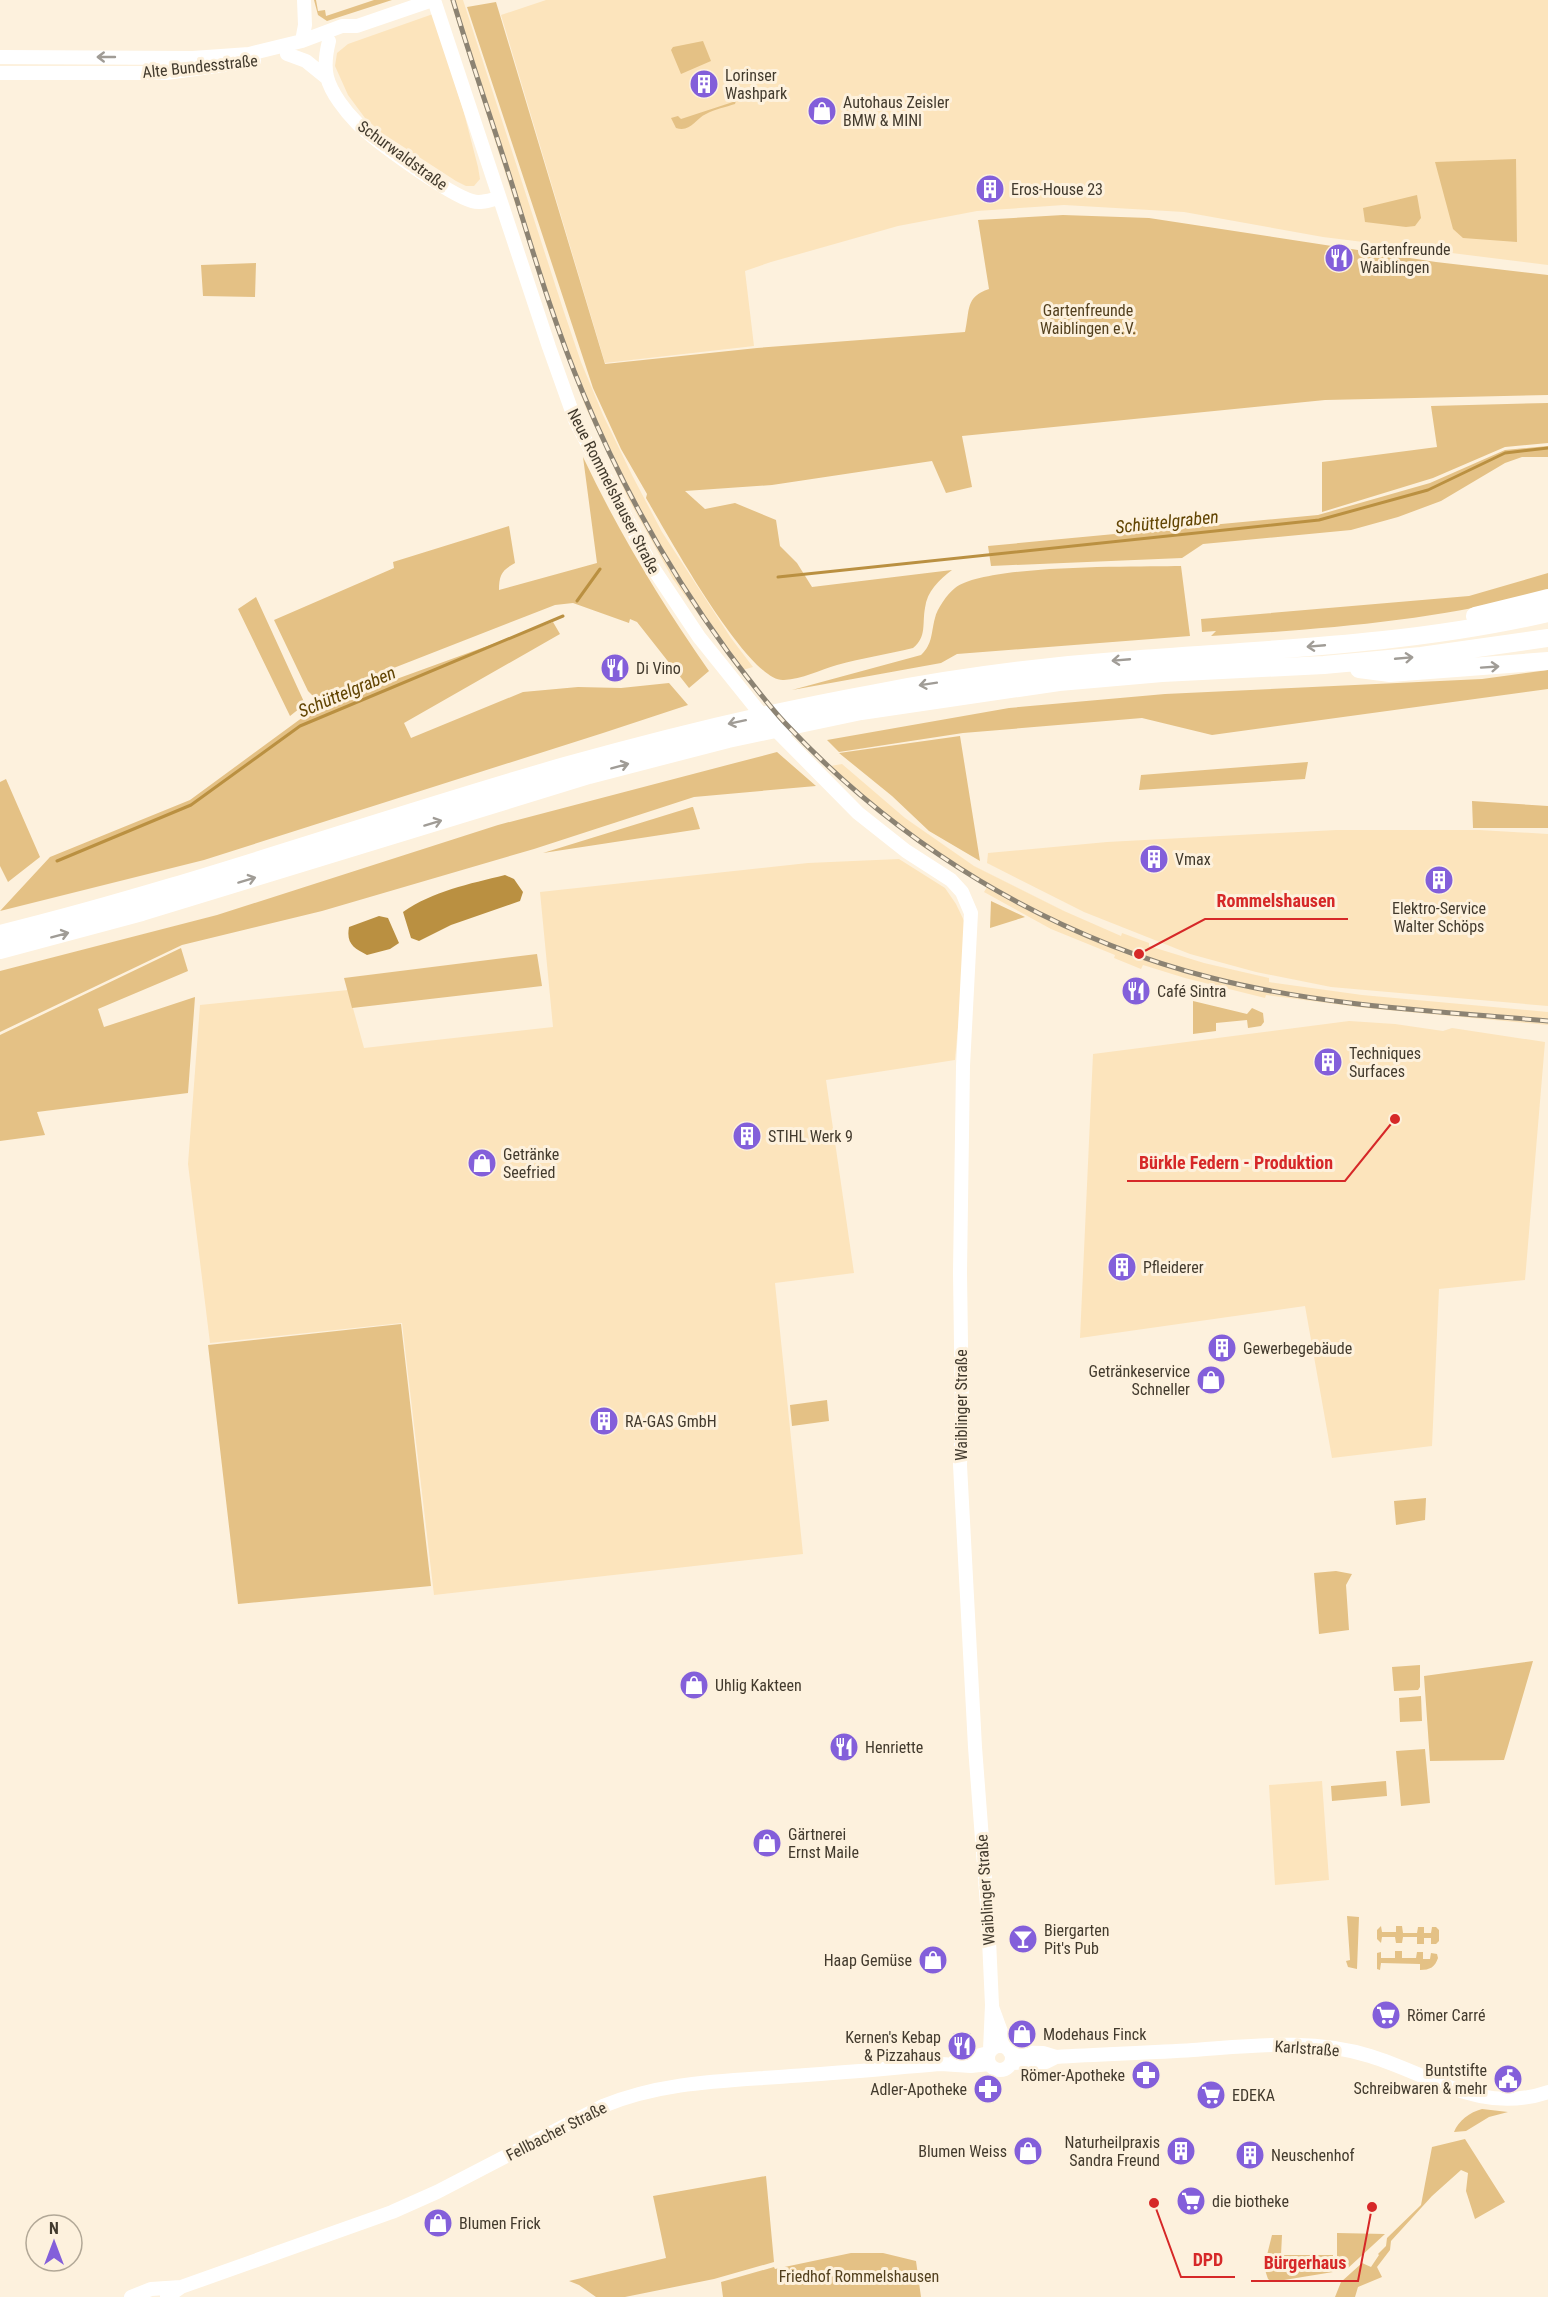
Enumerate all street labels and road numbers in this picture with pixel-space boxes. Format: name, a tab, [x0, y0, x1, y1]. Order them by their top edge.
street label: Alte Bundesstraße	[141, 51, 259, 82]
street label: Schurwaldstraße	[354, 117, 451, 194]
street label: Neue Rommelshauser Straße	[564, 405, 664, 577]
street label: Waiblinger Straße	[952, 1349, 971, 1461]
street label: Waiblinger Straße	[972, 1834, 999, 1946]
street label: Karlstraße	[1274, 2037, 1340, 2060]
street label: Fellbacher Straße	[503, 2098, 610, 2165]

